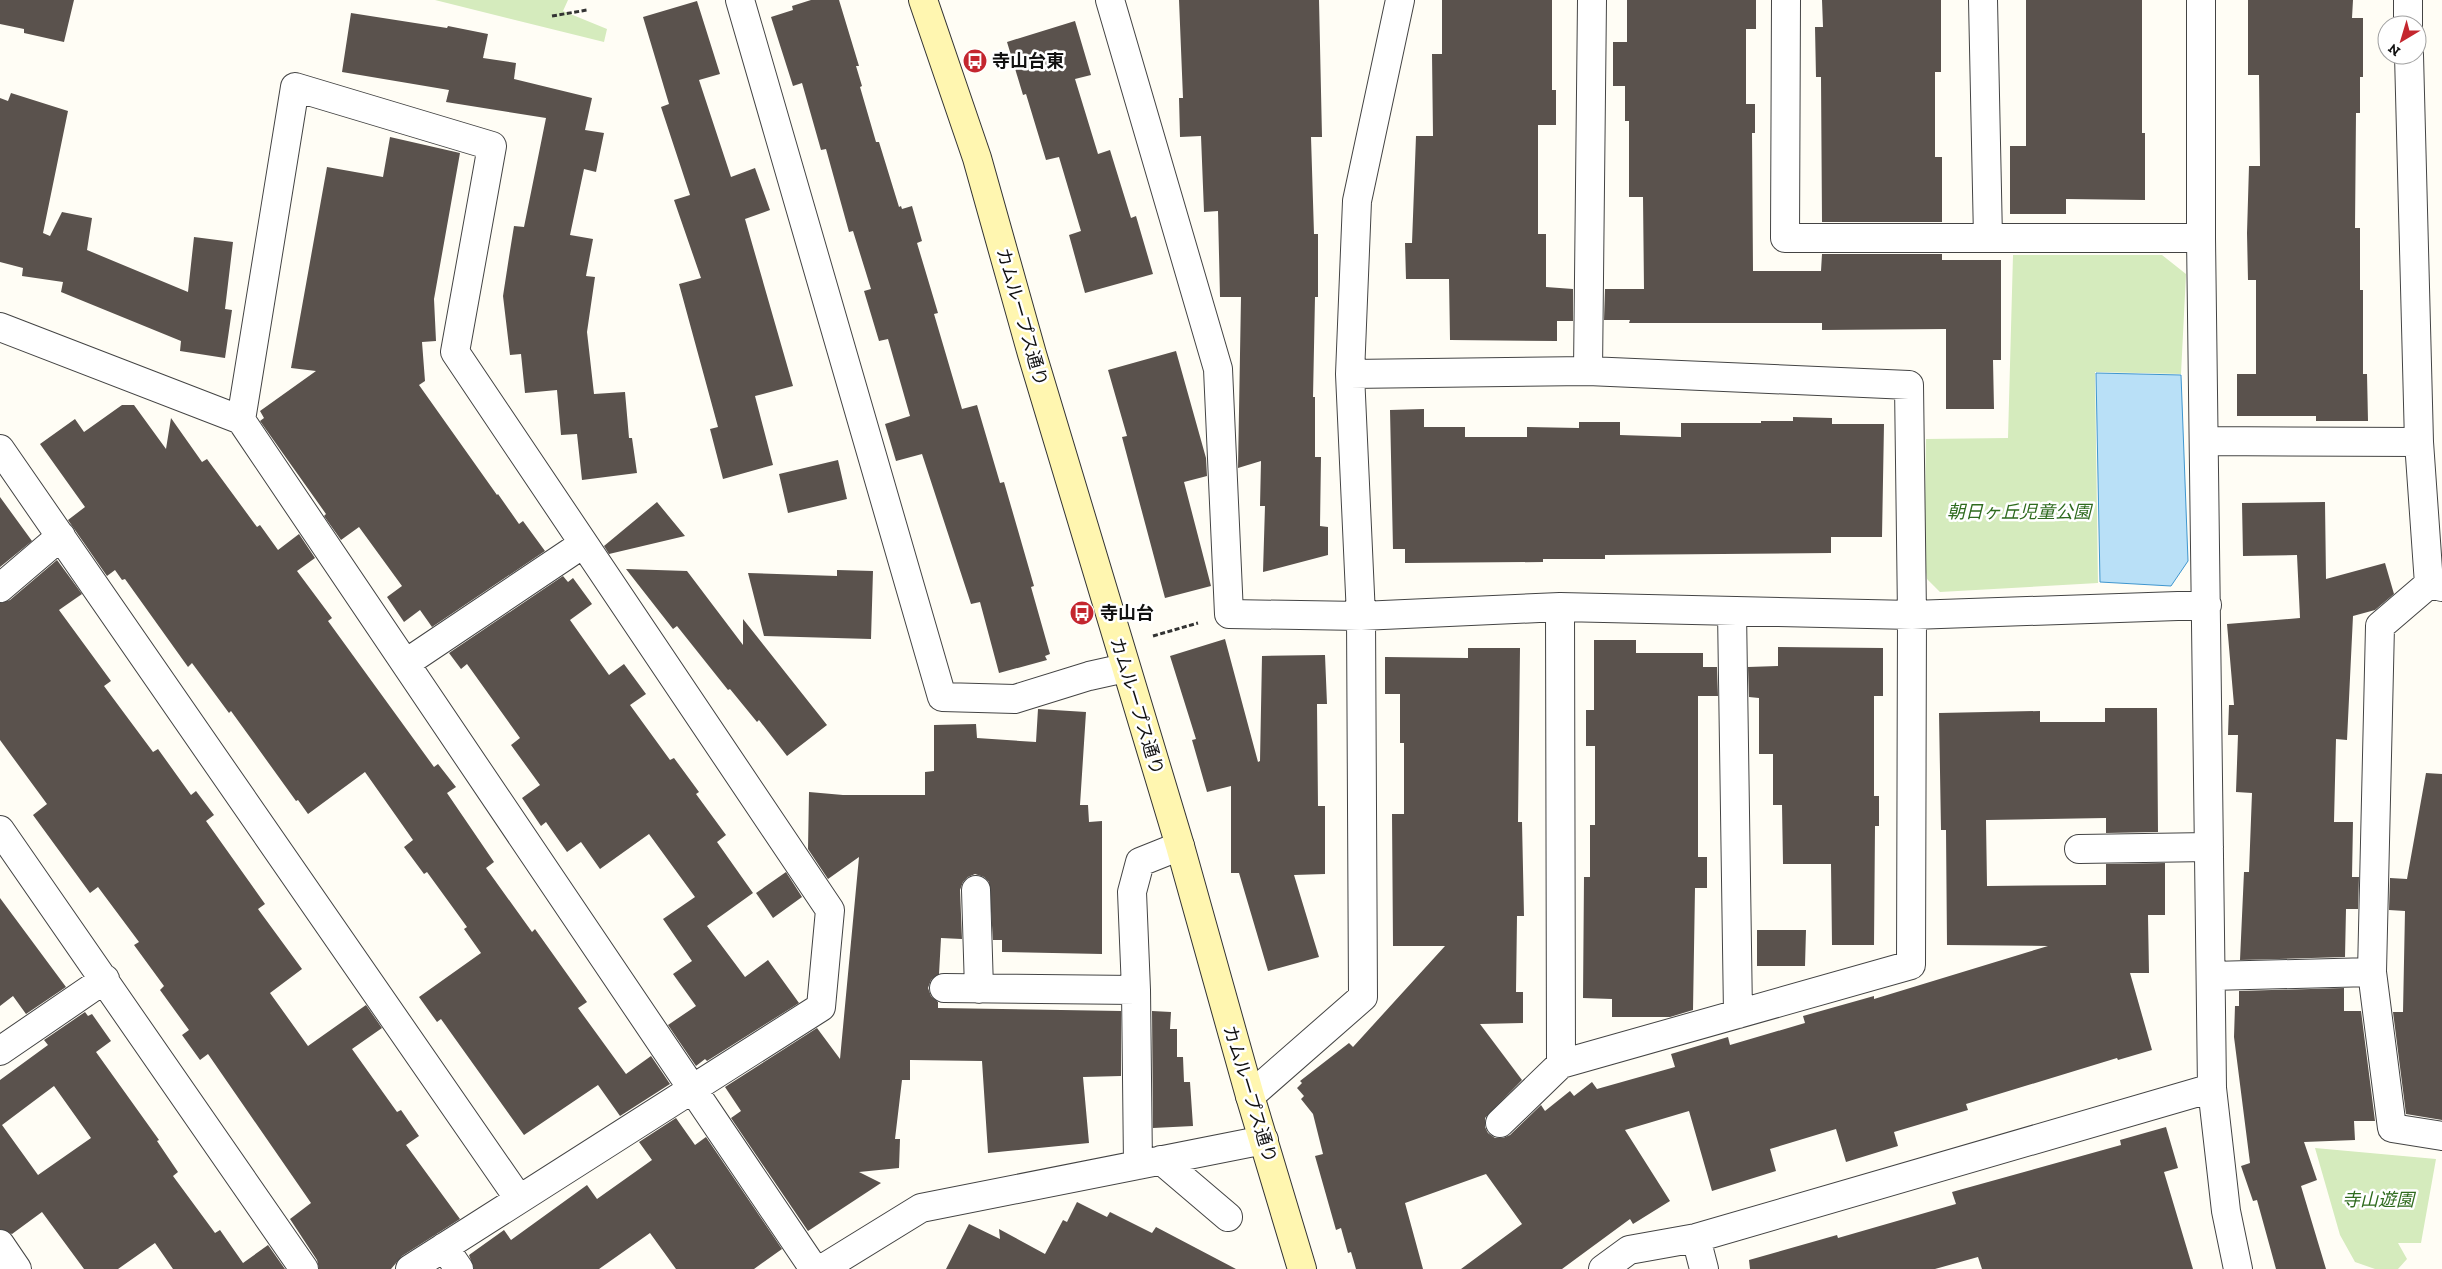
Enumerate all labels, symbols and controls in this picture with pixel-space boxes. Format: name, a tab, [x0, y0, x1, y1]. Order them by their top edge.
north arrow	[2377, 15, 2427, 65]
text: N	[2385, 40, 2404, 60]
bus stop icon: 寺山台東	[962, 48, 988, 74]
place label: 寺山台東	[992, 50, 1064, 72]
street label: カムループス通り	[992, 245, 1052, 389]
park label: 朝日ヶ丘児童公園	[1947, 501, 2094, 523]
bus stop icon: 寺山台	[1069, 600, 1095, 626]
place label: 寺山台	[1100, 602, 1154, 624]
street label: カムループス通り	[1106, 634, 1168, 778]
street label: カムループス通り	[1219, 1022, 1281, 1166]
park label: 寺山遊園	[2342, 1189, 2417, 1211]

